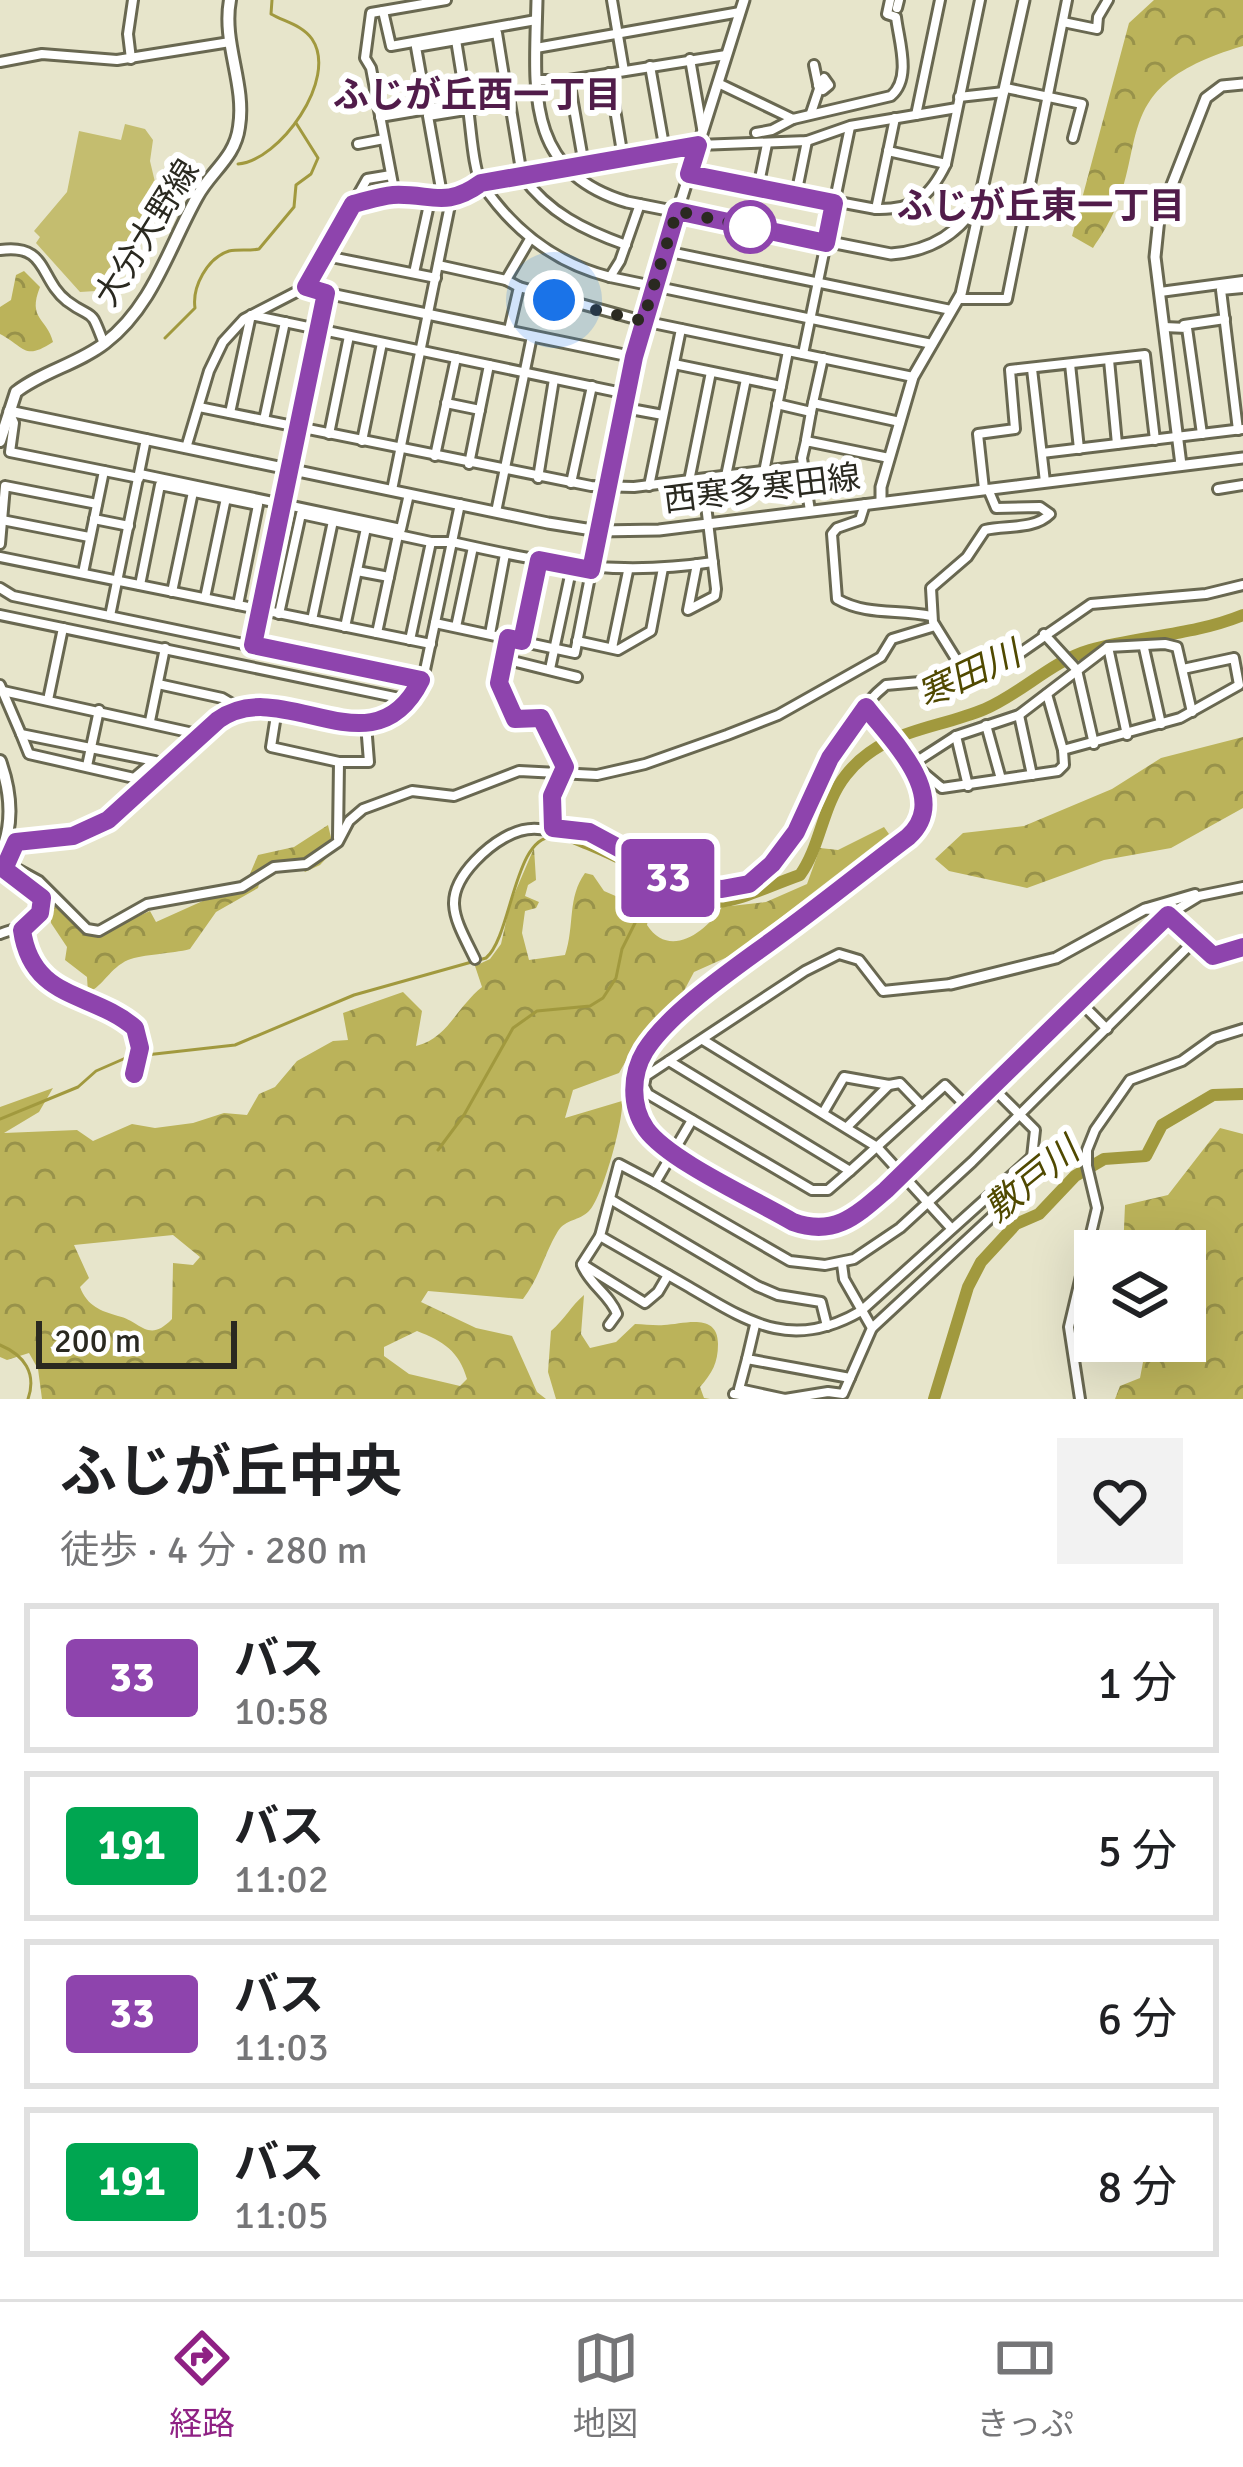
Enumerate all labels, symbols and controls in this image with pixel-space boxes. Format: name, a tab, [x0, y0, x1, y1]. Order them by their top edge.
district label: ふじが丘西一丁目	[333, 73, 621, 118]
street label: 大分大野線	[86, 152, 208, 314]
district label: ふじが丘東一丁目	[897, 184, 1185, 229]
unlabelled marker	[725, 202, 775, 252]
your location	[524, 270, 584, 330]
street label: 西寒多寒田線	[661, 457, 863, 521]
water label: 寒田川	[911, 630, 1031, 718]
line badge: 33	[614, 839, 722, 917]
text: 33	[645, 852, 691, 903]
water label: 敷戸川	[976, 1126, 1091, 1231]
map controls	[1074, 1230, 1206, 1362]
button: layers	[1074, 1230, 1206, 1362]
scale bar	[36, 1315, 237, 1368]
text: 200 m	[54, 1321, 141, 1362]
text: ふじが丘中央	[60, 1437, 402, 1508]
button: heart	[1057, 1438, 1183, 1564]
text: 徒歩 · 4 分 · 280 m	[60, 1526, 368, 1574]
text: バス	[234, 1632, 324, 1687]
text: 33	[109, 1652, 155, 1703]
text: 1 分	[1098, 1656, 1177, 1711]
text: 10:58	[234, 1687, 329, 1735]
text: バス	[234, 1800, 324, 1855]
text: 191	[98, 1820, 166, 1871]
text: 5 分	[1098, 1824, 1177, 1879]
text: 11:02	[234, 1855, 329, 1903]
text: バス	[234, 1968, 324, 2023]
text: 33	[109, 1988, 155, 2039]
text: 6 分	[1098, 1992, 1177, 2047]
text: 11:03	[234, 2023, 329, 2071]
text: バス	[234, 2136, 324, 2191]
text: 191	[98, 2156, 166, 2207]
text: 8 分	[1098, 2160, 1177, 2215]
text: 11:05	[234, 2191, 329, 2239]
tab: 経路	[169, 2325, 235, 2445]
tab: 地図	[573, 2325, 639, 2445]
tab: きっぷ	[976, 2325, 1074, 2445]

